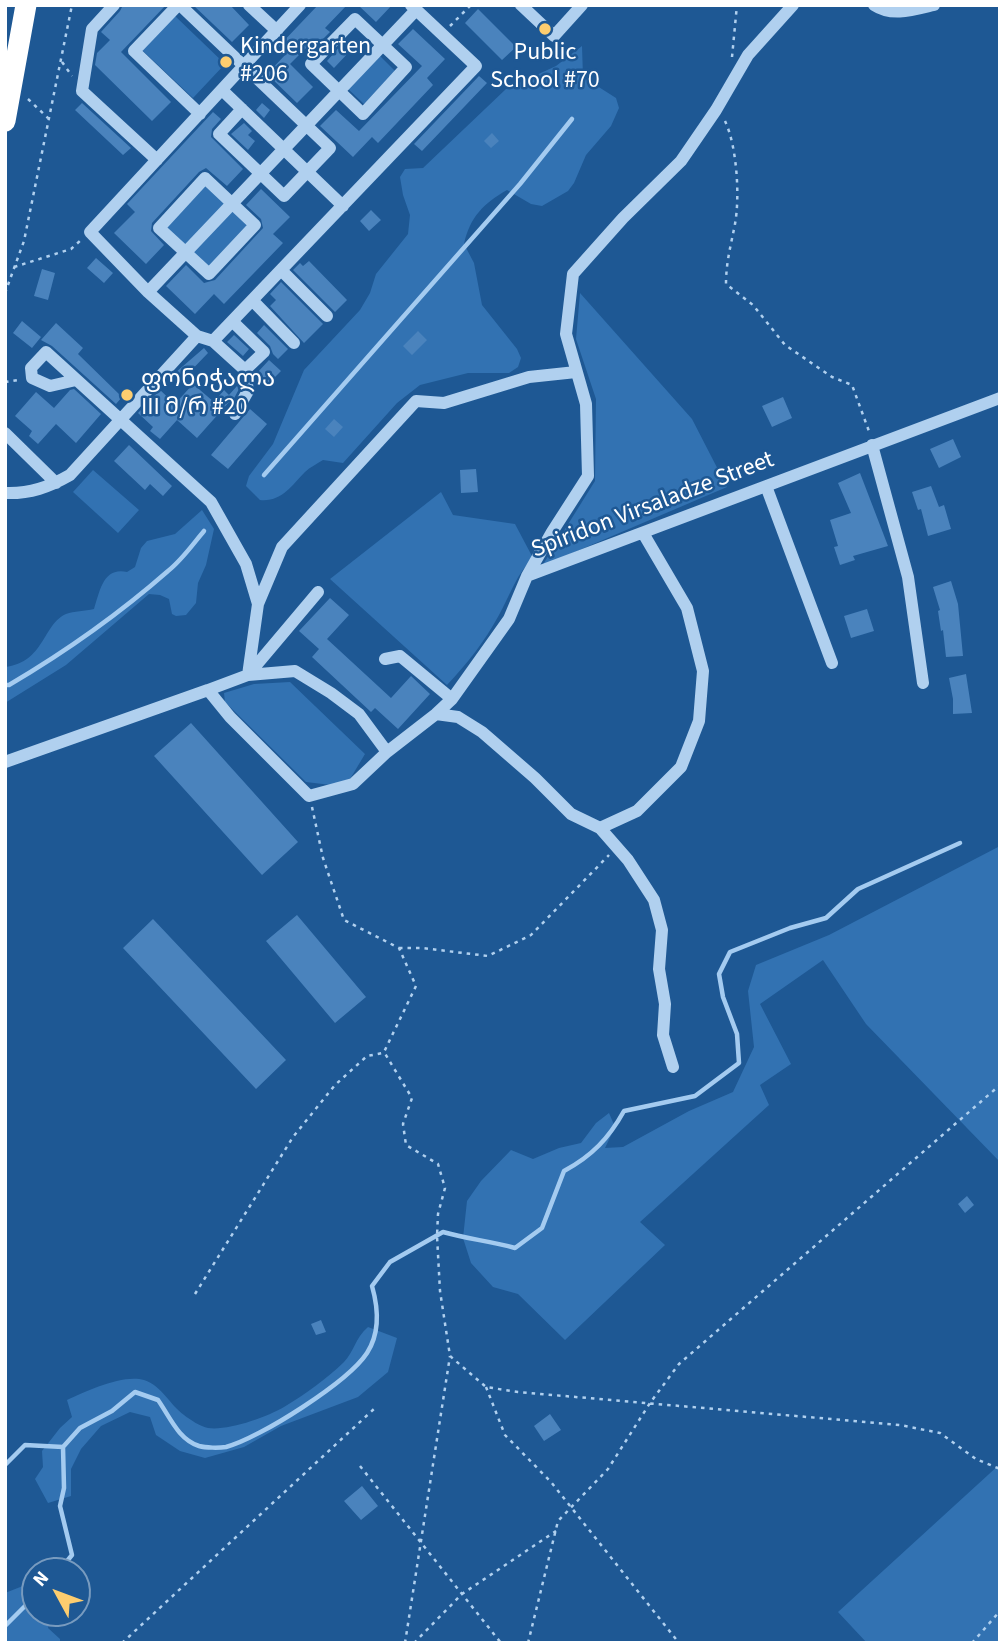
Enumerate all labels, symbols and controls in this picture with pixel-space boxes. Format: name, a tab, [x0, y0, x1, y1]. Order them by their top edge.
marker: Public School #70	[537, 21, 553, 37]
place label: Kindergarten #206	[240, 34, 371, 90]
place label: Public School #70	[490, 40, 600, 96]
marker: Kindergarten #206	[218, 54, 234, 70]
place label: ფონიჭალა III მ/რ #20	[141, 367, 275, 423]
marker: ფონიჭალა III მ/რ #20	[119, 387, 135, 403]
street label: Spiridon Virsaladze Street	[528, 446, 778, 566]
north arrow	[21, 1557, 91, 1627]
text: N	[27, 1566, 56, 1593]

